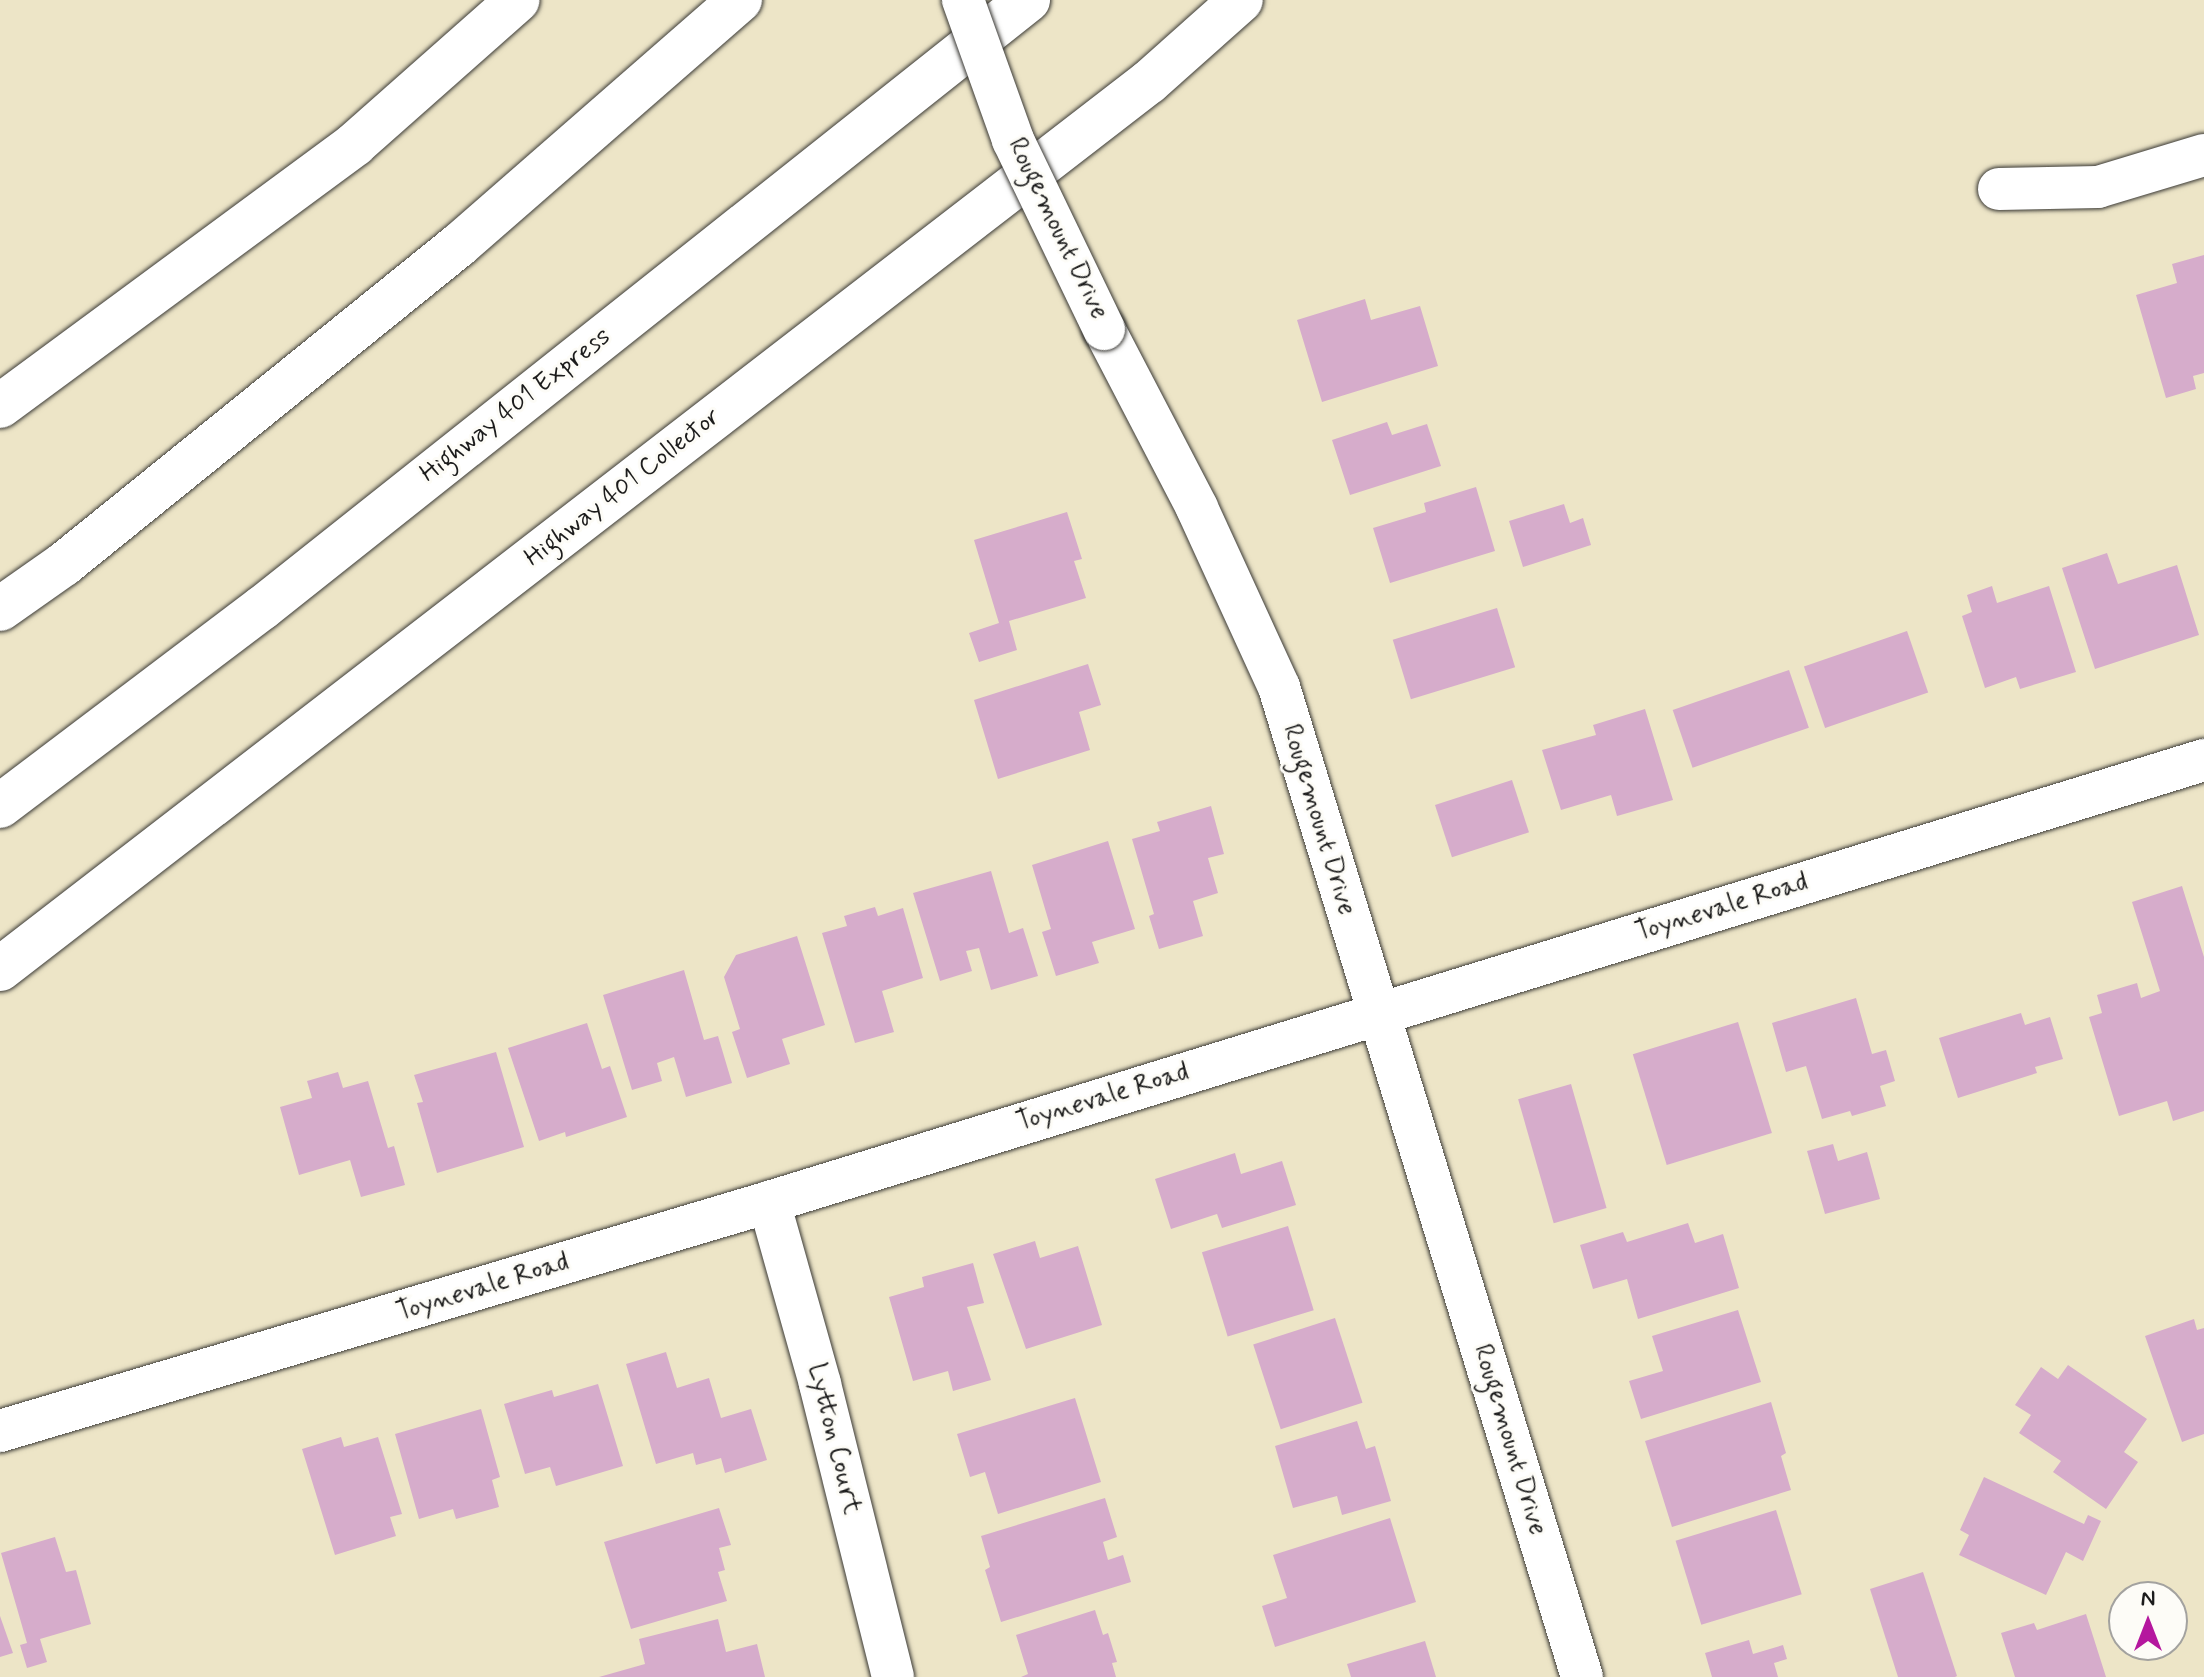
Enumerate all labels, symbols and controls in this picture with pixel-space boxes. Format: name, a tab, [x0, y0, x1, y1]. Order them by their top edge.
street label: Rougemount Drive	[1000, 134, 1114, 324]
street label: Highway 401 Express	[414, 322, 618, 490]
street label: Highway 401 Collector	[519, 402, 727, 574]
street label: Rougemount Drive	[1274, 722, 1362, 918]
street label: Toynevale Road	[1634, 868, 1810, 948]
street label: Toynevale Road	[1015, 1058, 1191, 1138]
street label: Toynevale Road	[395, 1248, 571, 1328]
street label: Rougemount Drive	[1465, 1342, 1553, 1538]
street label: Lytton Court	[800, 1364, 866, 1514]
north arrow	[2108, 1581, 2188, 1661]
text: N	[2141, 1585, 2155, 1613]

